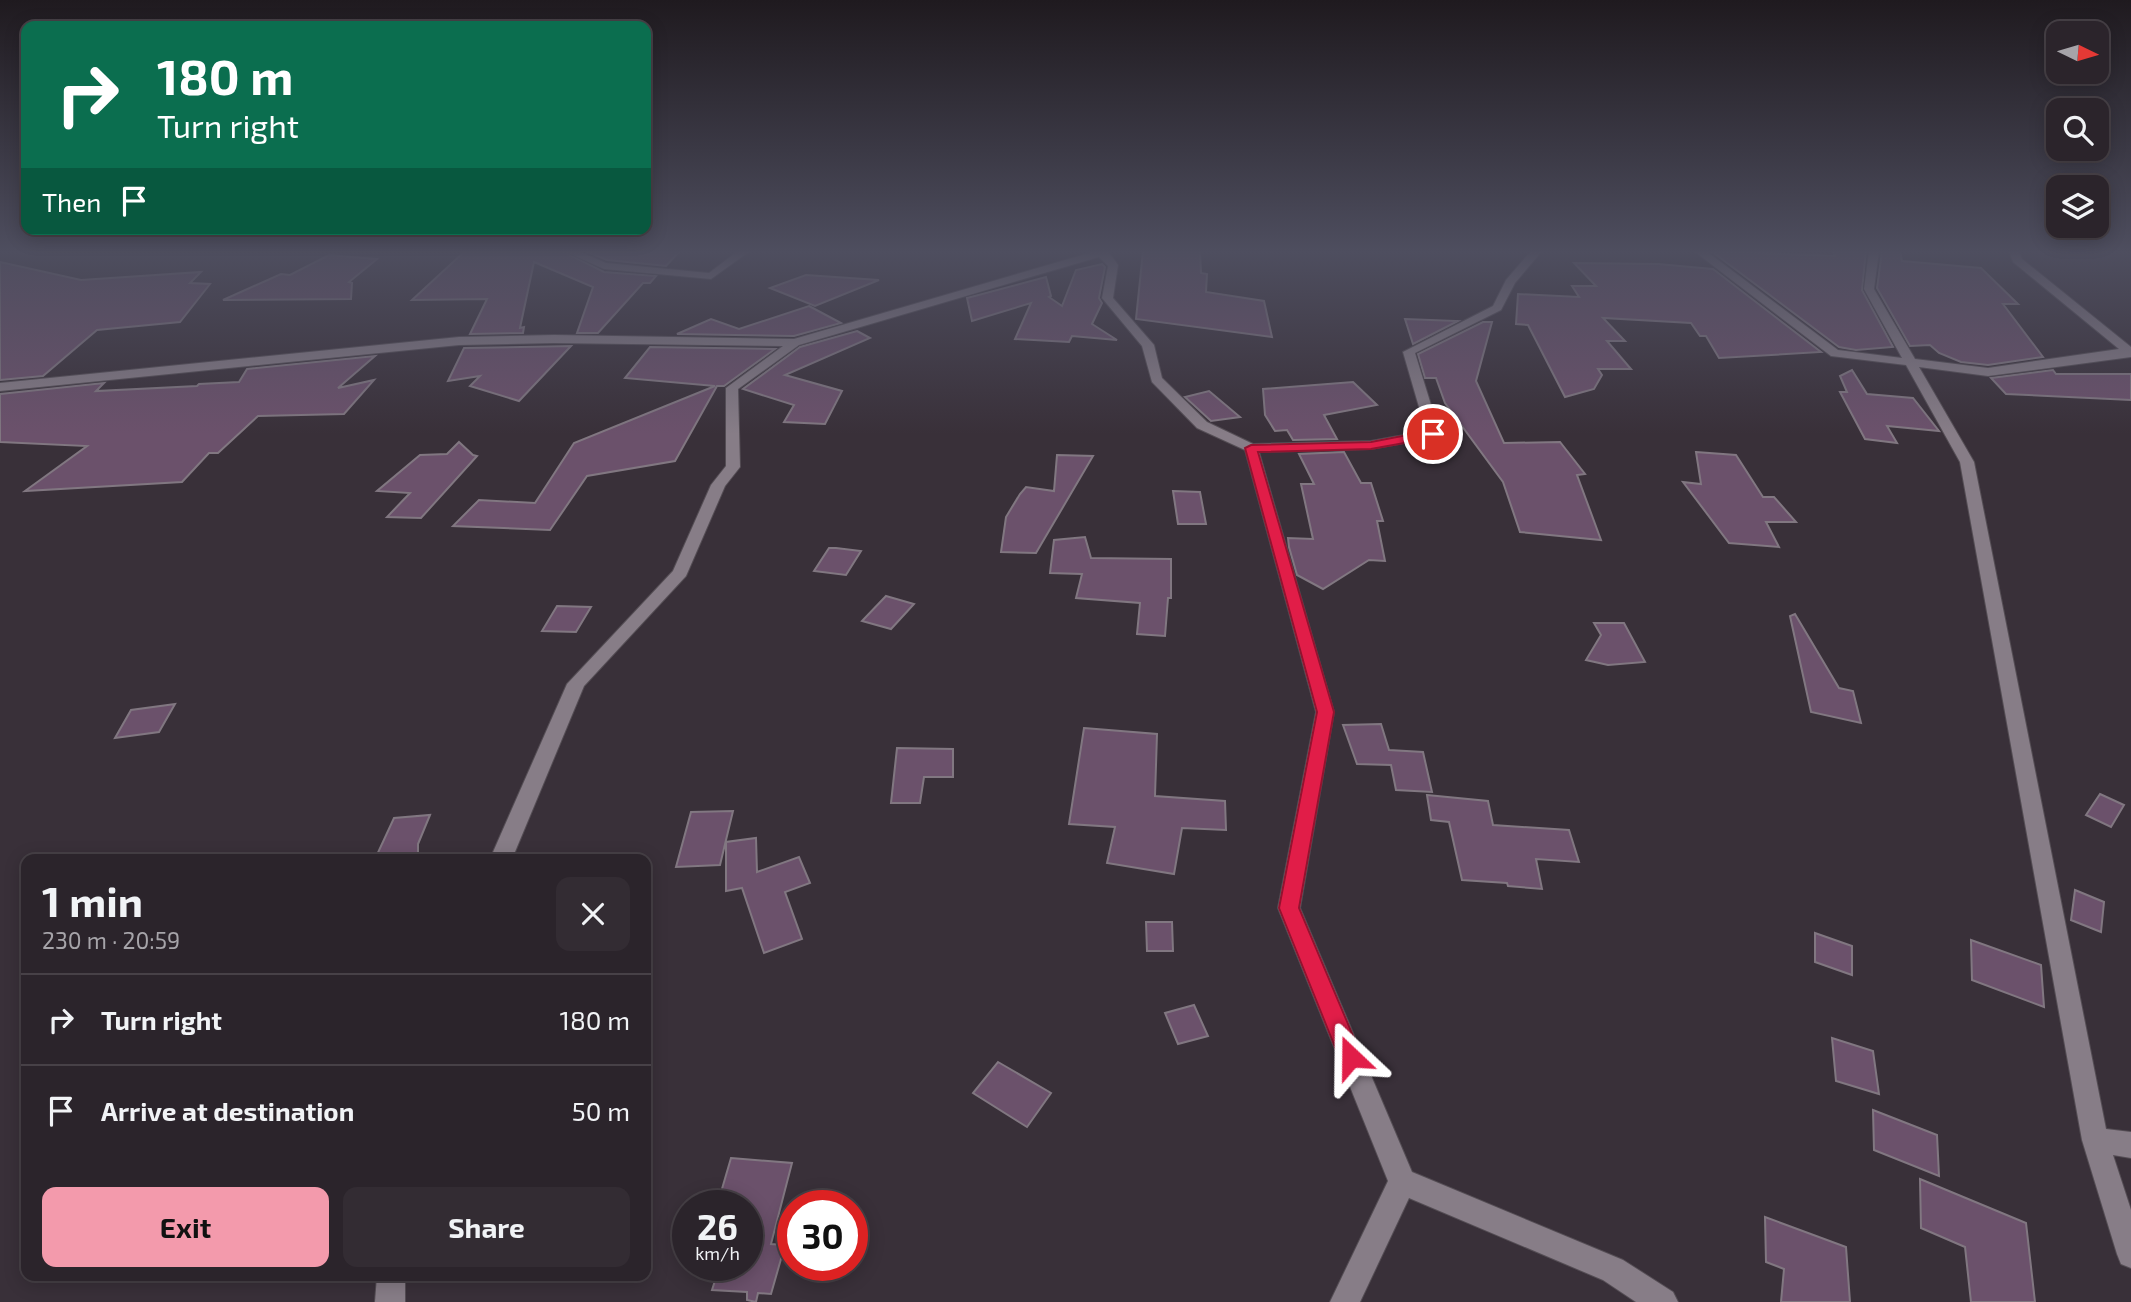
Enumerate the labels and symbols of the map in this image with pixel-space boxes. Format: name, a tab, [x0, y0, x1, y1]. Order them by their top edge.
north arrow	[2046, 21, 2109, 84]
pin	[1403, 404, 1463, 464]
position arrow	[1314, 1020, 1388, 1094]
speed limit sign: 30	[777, 1190, 868, 1281]

